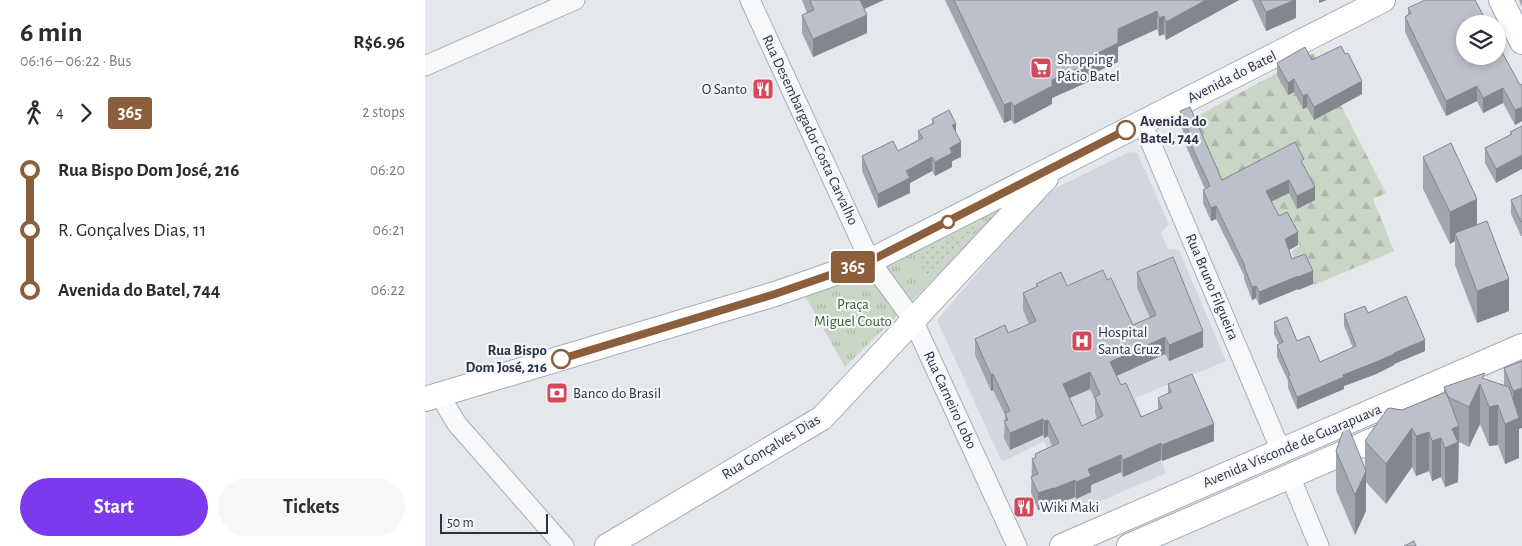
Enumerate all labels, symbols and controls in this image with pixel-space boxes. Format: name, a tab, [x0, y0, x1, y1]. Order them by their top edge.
map controls	[1456, 15, 1506, 65]
button: layers	[1456, 15, 1506, 65]
text: 6 min	[20, 19, 82, 47]
text: R$6.96	[353, 33, 405, 52]
street label: Rua Desembargador Costa Carvalho	[759, 33, 861, 227]
street label: Avenida do Batel	[1185, 48, 1279, 106]
place label: Shopping Pátio Batel	[1057, 52, 1120, 84]
text: 06:16 – 06:22 · Bus	[20, 53, 131, 69]
supermarket icon: Shopping Pátio Batel	[1029, 56, 1053, 80]
restaurant icon: O Santo	[751, 77, 775, 101]
place label: O Santo	[702, 82, 747, 97]
icon: walk	[20, 99, 48, 127]
icon: forward	[72, 99, 100, 127]
text: 4	[56, 104, 64, 120]
text: 365	[118, 104, 142, 122]
text: 2 stops	[362, 104, 405, 120]
place label: Avenida do Batel, 744	[1140, 114, 1207, 146]
marker: Avenida do Batel, 744	[1116, 120, 1136, 140]
text: Rua Bispo Dom José, 216	[58, 161, 239, 180]
text: 06:20	[370, 162, 405, 178]
unlabelled marker	[941, 215, 955, 229]
text: R. Gonçalves Dias, 11	[58, 221, 206, 240]
text: 06:21	[373, 222, 405, 238]
street label: Rua Bruno Filgueira	[1183, 232, 1241, 342]
line badge: 365	[824, 251, 882, 283]
text: 365	[841, 258, 865, 276]
text: Avenida do Batel, 744	[58, 281, 220, 300]
text: 06:22	[371, 282, 405, 298]
park label: Praça Miguel Couto	[814, 297, 892, 329]
place label: Hospital Santa Cruz	[1098, 325, 1160, 357]
hospital icon: Hospital Santa Cruz	[1070, 329, 1094, 353]
place label: Rua Bispo Dom José, 216	[465, 343, 547, 375]
marker: Rua Bispo Dom José, 216	[551, 349, 571, 369]
street label: Rua Carneiro Lobo	[921, 349, 979, 451]
bank icon: Banco do Brasil	[545, 381, 569, 405]
place label: Banco do Brasil	[573, 386, 661, 401]
street label: Avenida Visconde de Guarapuava	[1200, 401, 1384, 491]
street label: Rua Gonçalves Dias	[719, 412, 823, 482]
button: Start	[20, 478, 208, 536]
button: Tickets	[218, 478, 405, 536]
restaurant icon: Wiki Maki	[1012, 495, 1036, 519]
place label: Wiki Maki	[1040, 500, 1099, 515]
scale bar	[440, 511, 547, 534]
text: 50 m	[447, 516, 474, 530]

